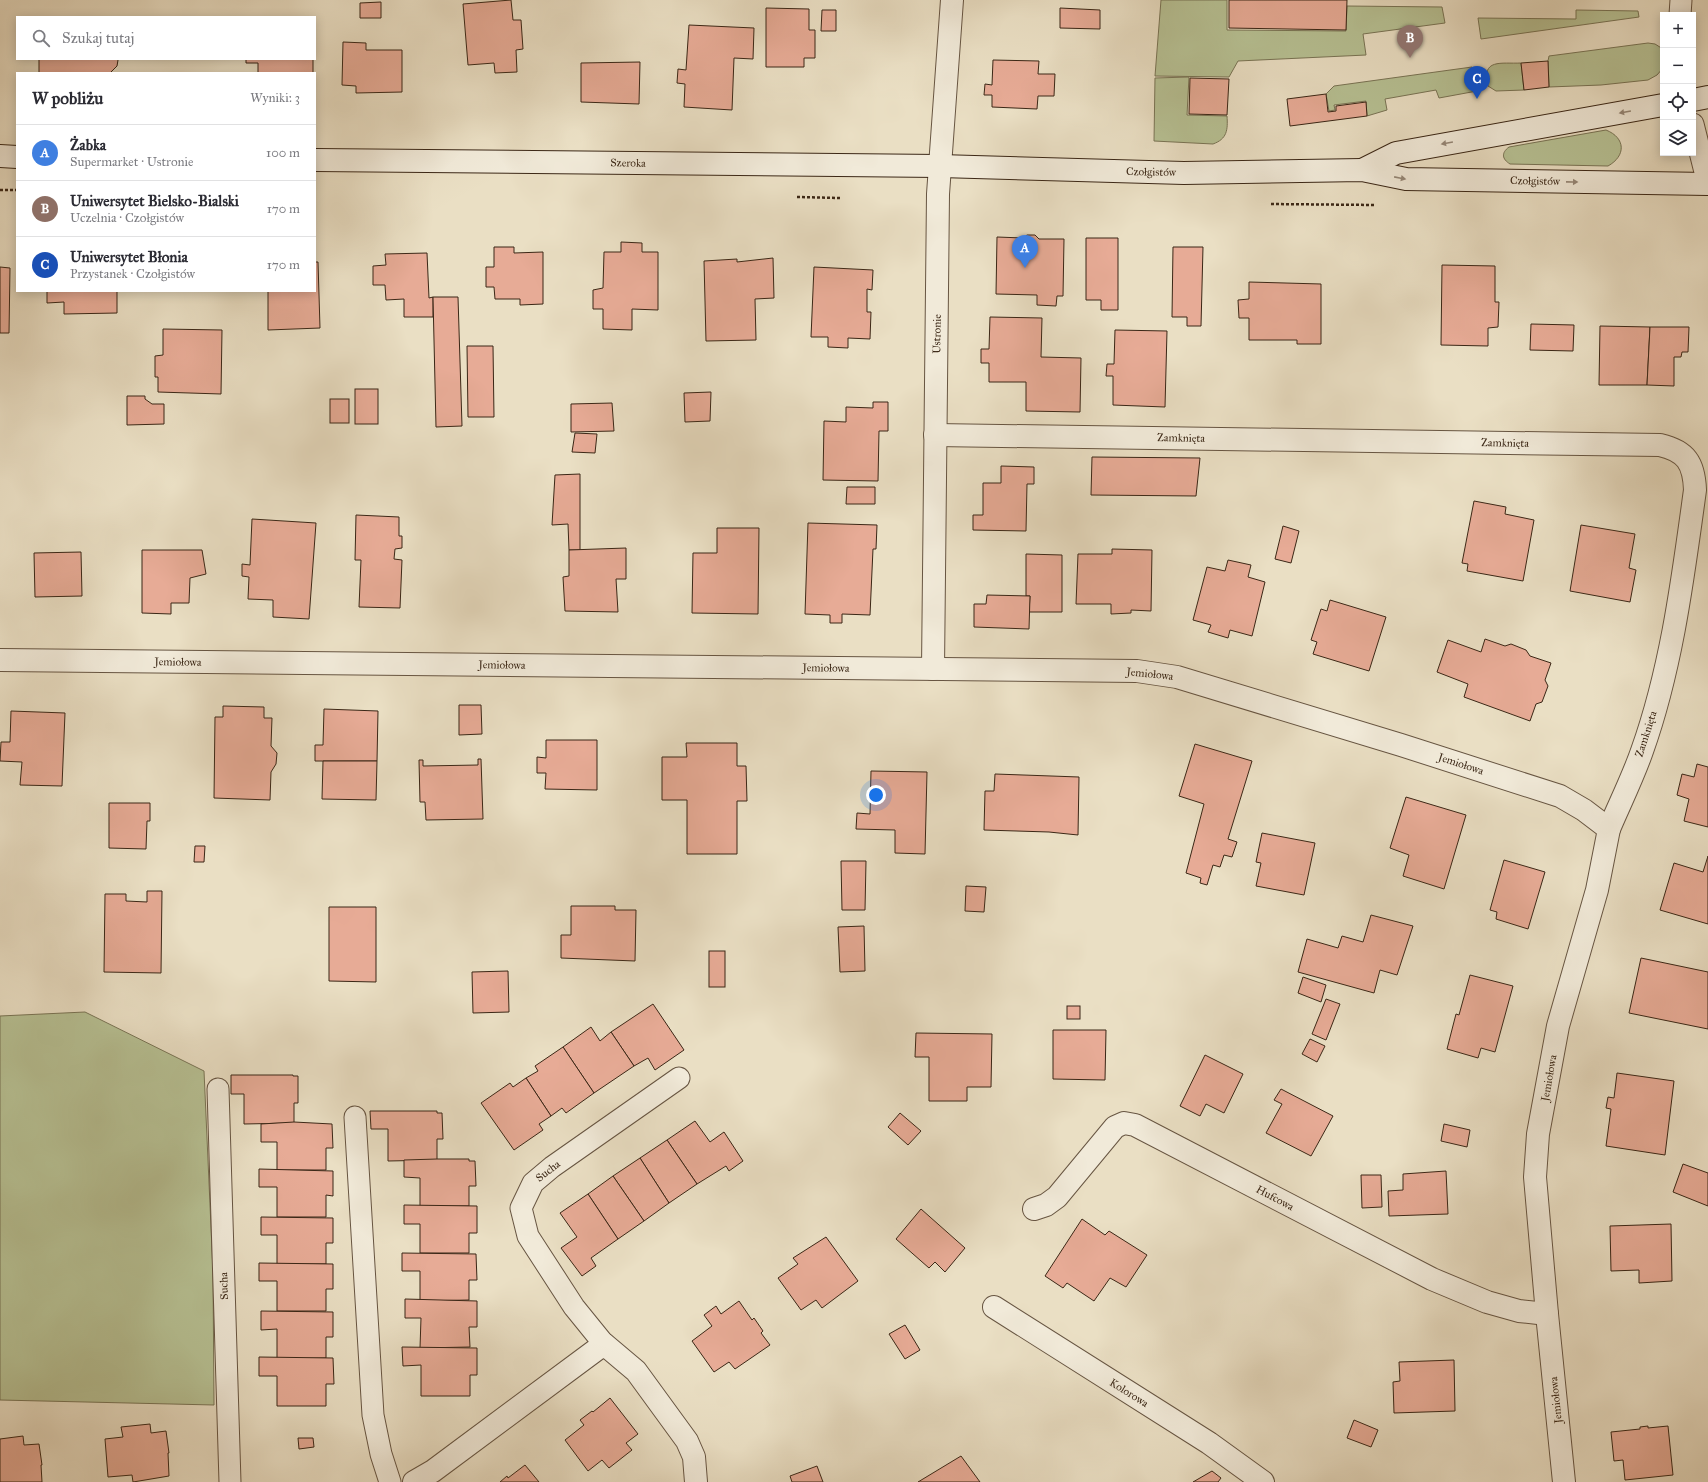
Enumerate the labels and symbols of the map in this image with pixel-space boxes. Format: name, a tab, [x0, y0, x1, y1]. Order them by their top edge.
pin: B	[1397, 25, 1423, 58]
pin: C	[1464, 66, 1490, 99]
one-way arrow	[1618, 109, 1631, 115]
one-way arrow	[1441, 141, 1453, 147]
street label: Szeroka	[610, 156, 646, 170]
street label: Czołgistów	[1126, 165, 1177, 179]
street label: Czołgistów	[1510, 174, 1561, 188]
one-way arrow	[1394, 175, 1407, 181]
one-way arrow	[1566, 179, 1579, 185]
pin: A	[1012, 235, 1038, 268]
street label: Ustronie	[930, 314, 944, 354]
street label: Zamknięta	[1157, 431, 1205, 445]
street label: Zamknięta	[1481, 436, 1529, 450]
street label: Jemiołowa	[153, 655, 202, 670]
street label: Jemiołowa	[477, 658, 526, 673]
street label: Jemiołowa	[801, 661, 850, 676]
street label: Jemiołowa	[1125, 665, 1174, 684]
street label: Zamknięta	[1632, 709, 1660, 759]
street label: Jemiołowa	[1435, 750, 1486, 778]
your location	[866, 785, 886, 805]
street label: Jemiołowa	[1538, 1053, 1561, 1103]
street label: Sucha	[533, 1157, 563, 1185]
street label: Hufcowa	[1254, 1183, 1296, 1214]
street label: Sucha	[217, 1272, 231, 1300]
street label: Kolorowa	[1107, 1376, 1151, 1410]
street label: Jemiołowa	[1547, 1376, 1566, 1425]

